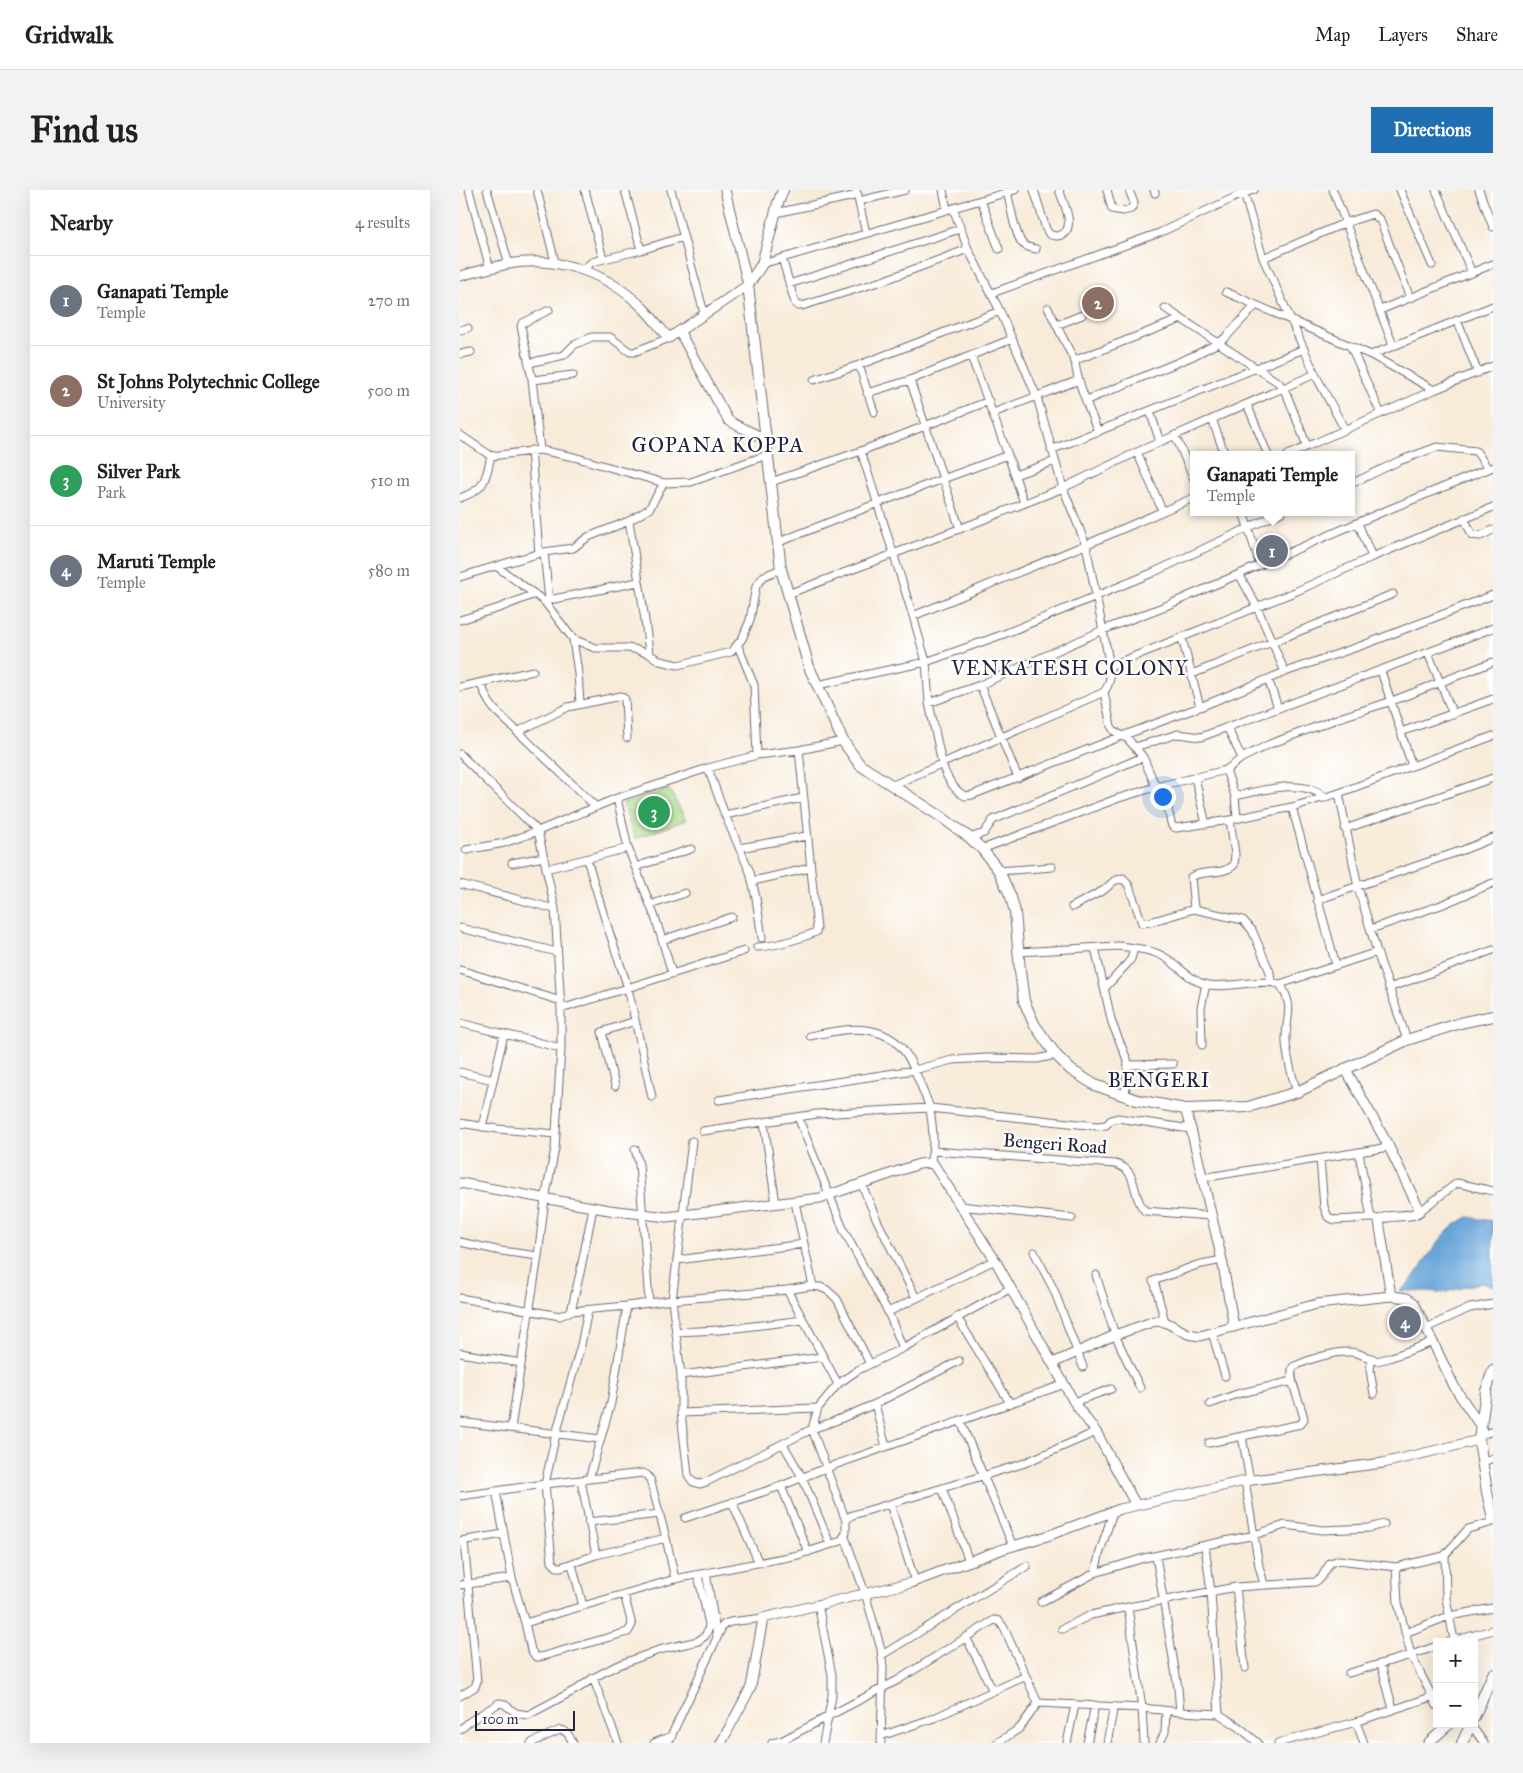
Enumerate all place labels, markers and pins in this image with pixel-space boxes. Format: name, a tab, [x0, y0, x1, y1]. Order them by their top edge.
pin: 2	[1082, 284, 1114, 322]
pin: 1	[1256, 532, 1288, 570]
pin: 3	[638, 793, 670, 831]
pin: 4	[1389, 1303, 1421, 1341]

